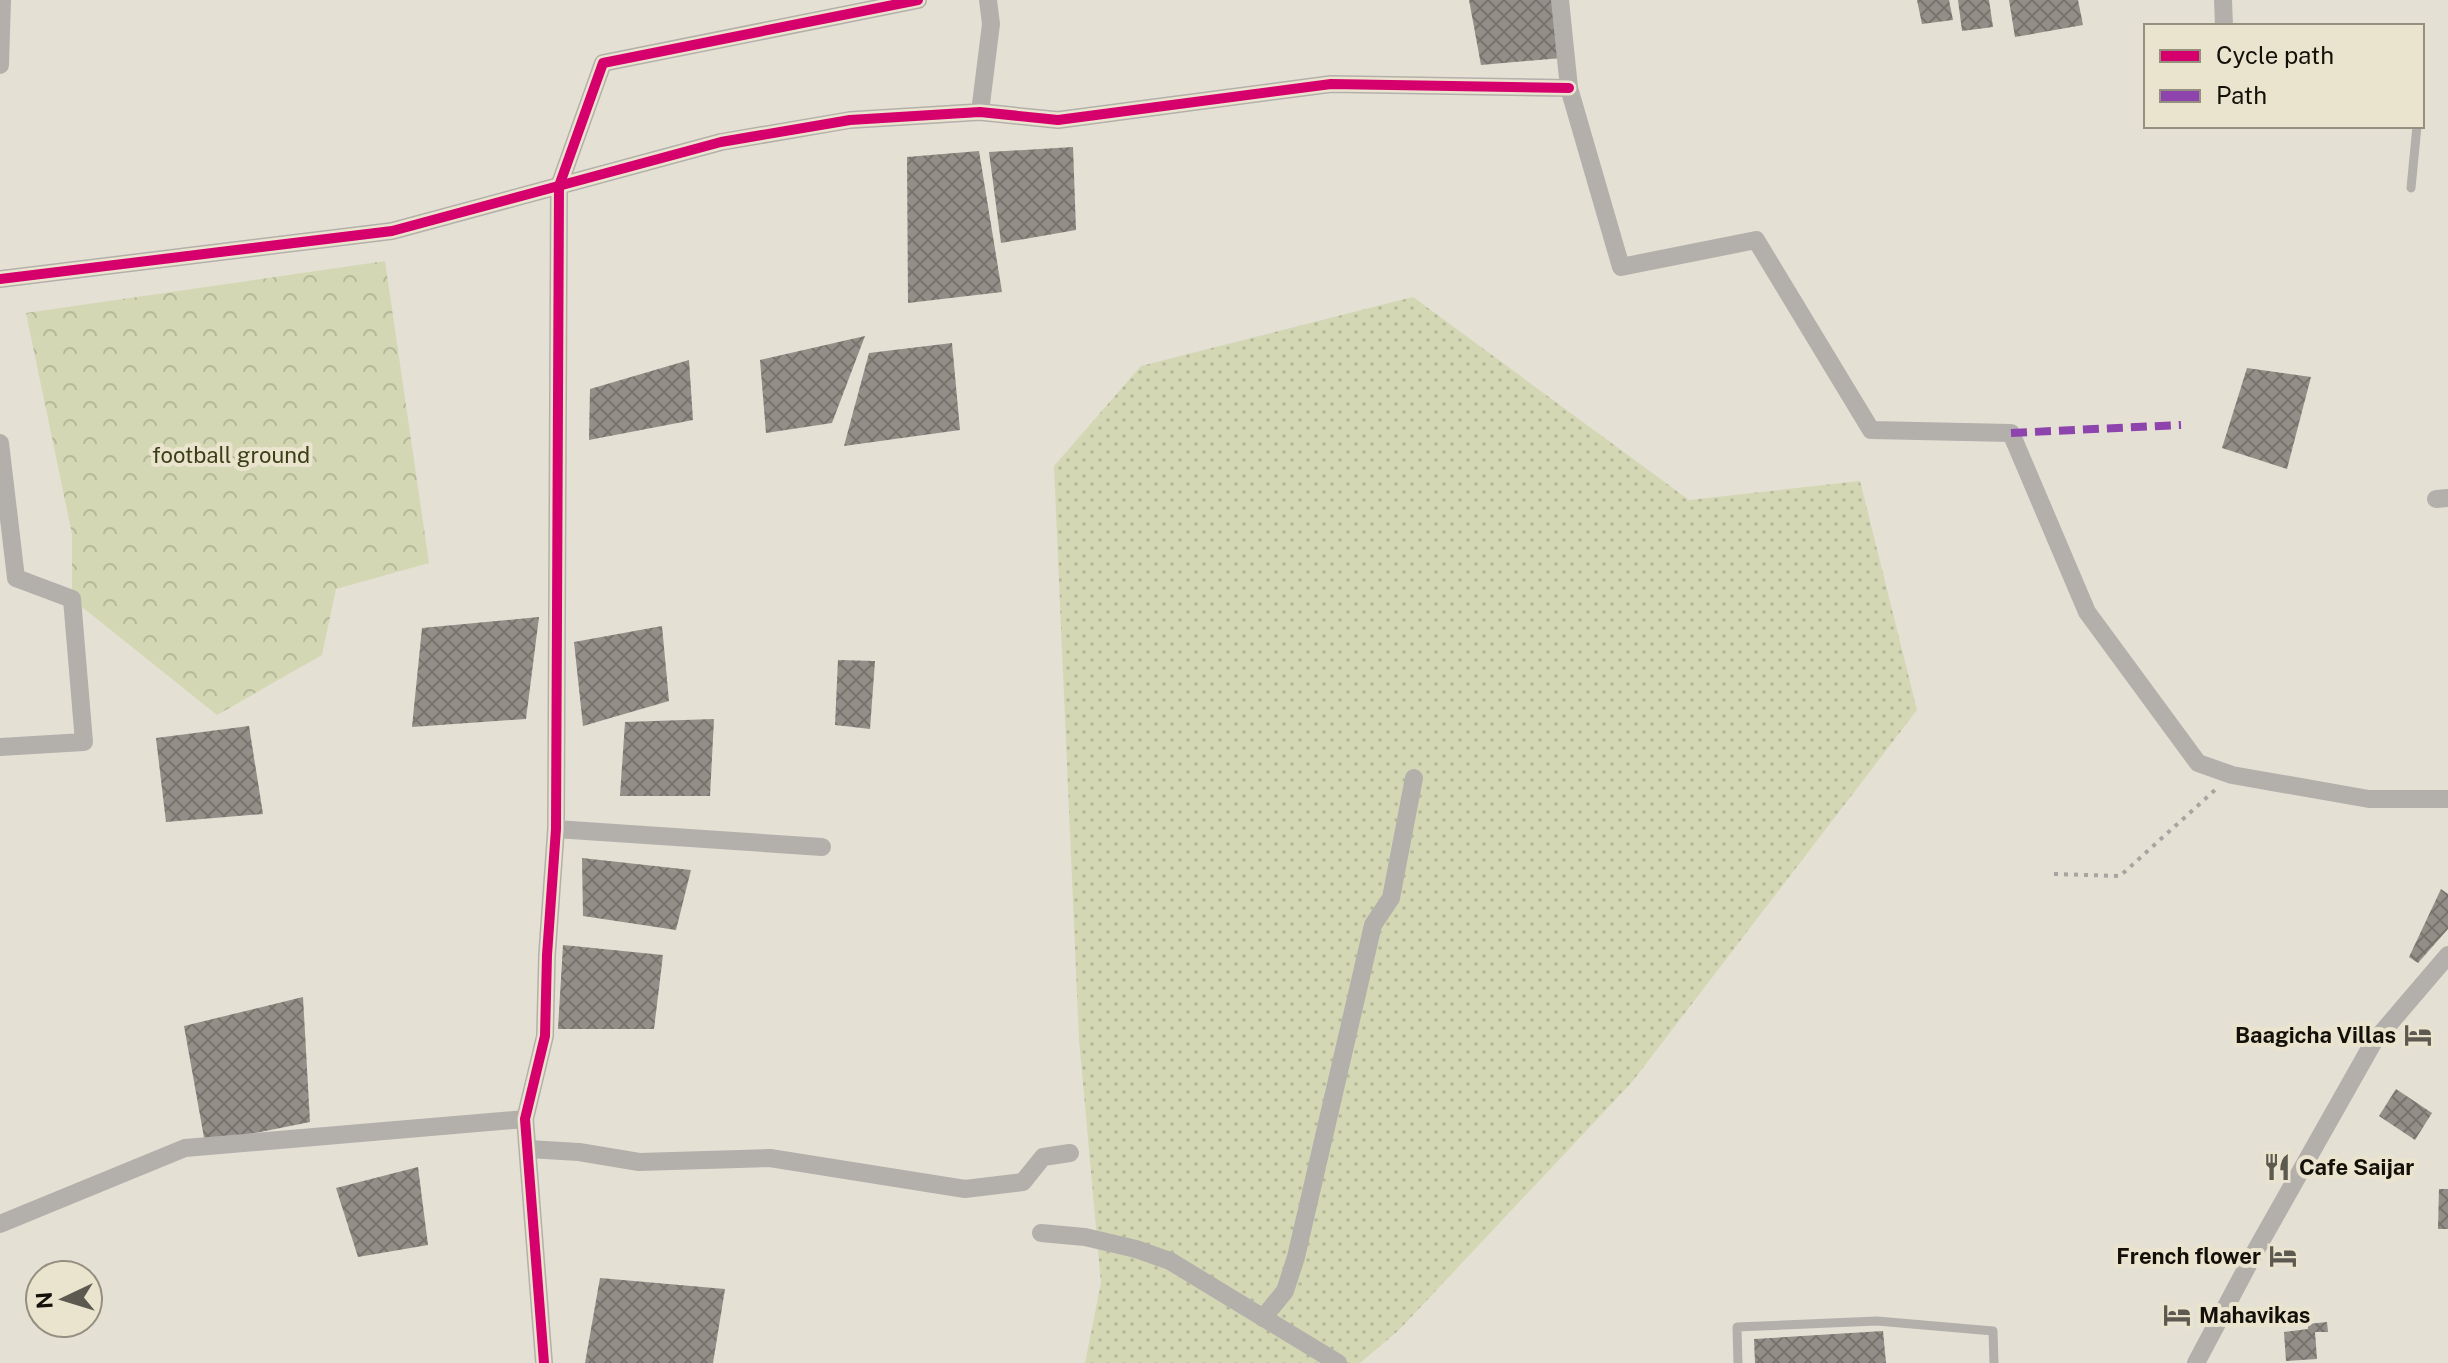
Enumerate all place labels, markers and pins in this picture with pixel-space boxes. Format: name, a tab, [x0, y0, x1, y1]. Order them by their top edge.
hotel icon: Baagicha Villas	[2403, 1020, 2433, 1050]
place label: Baagicha Villas	[2235, 1022, 2396, 1048]
restaurant icon: Cafe Saijar	[2262, 1152, 2292, 1182]
place label: Cafe Saijar	[2299, 1154, 2414, 1180]
hotel icon: French flower	[2268, 1241, 2298, 1271]
place label: French flower	[2116, 1243, 2261, 1269]
hotel icon: Mahavikas	[2162, 1300, 2192, 1330]
place label: Mahavikas	[2199, 1302, 2310, 1328]

